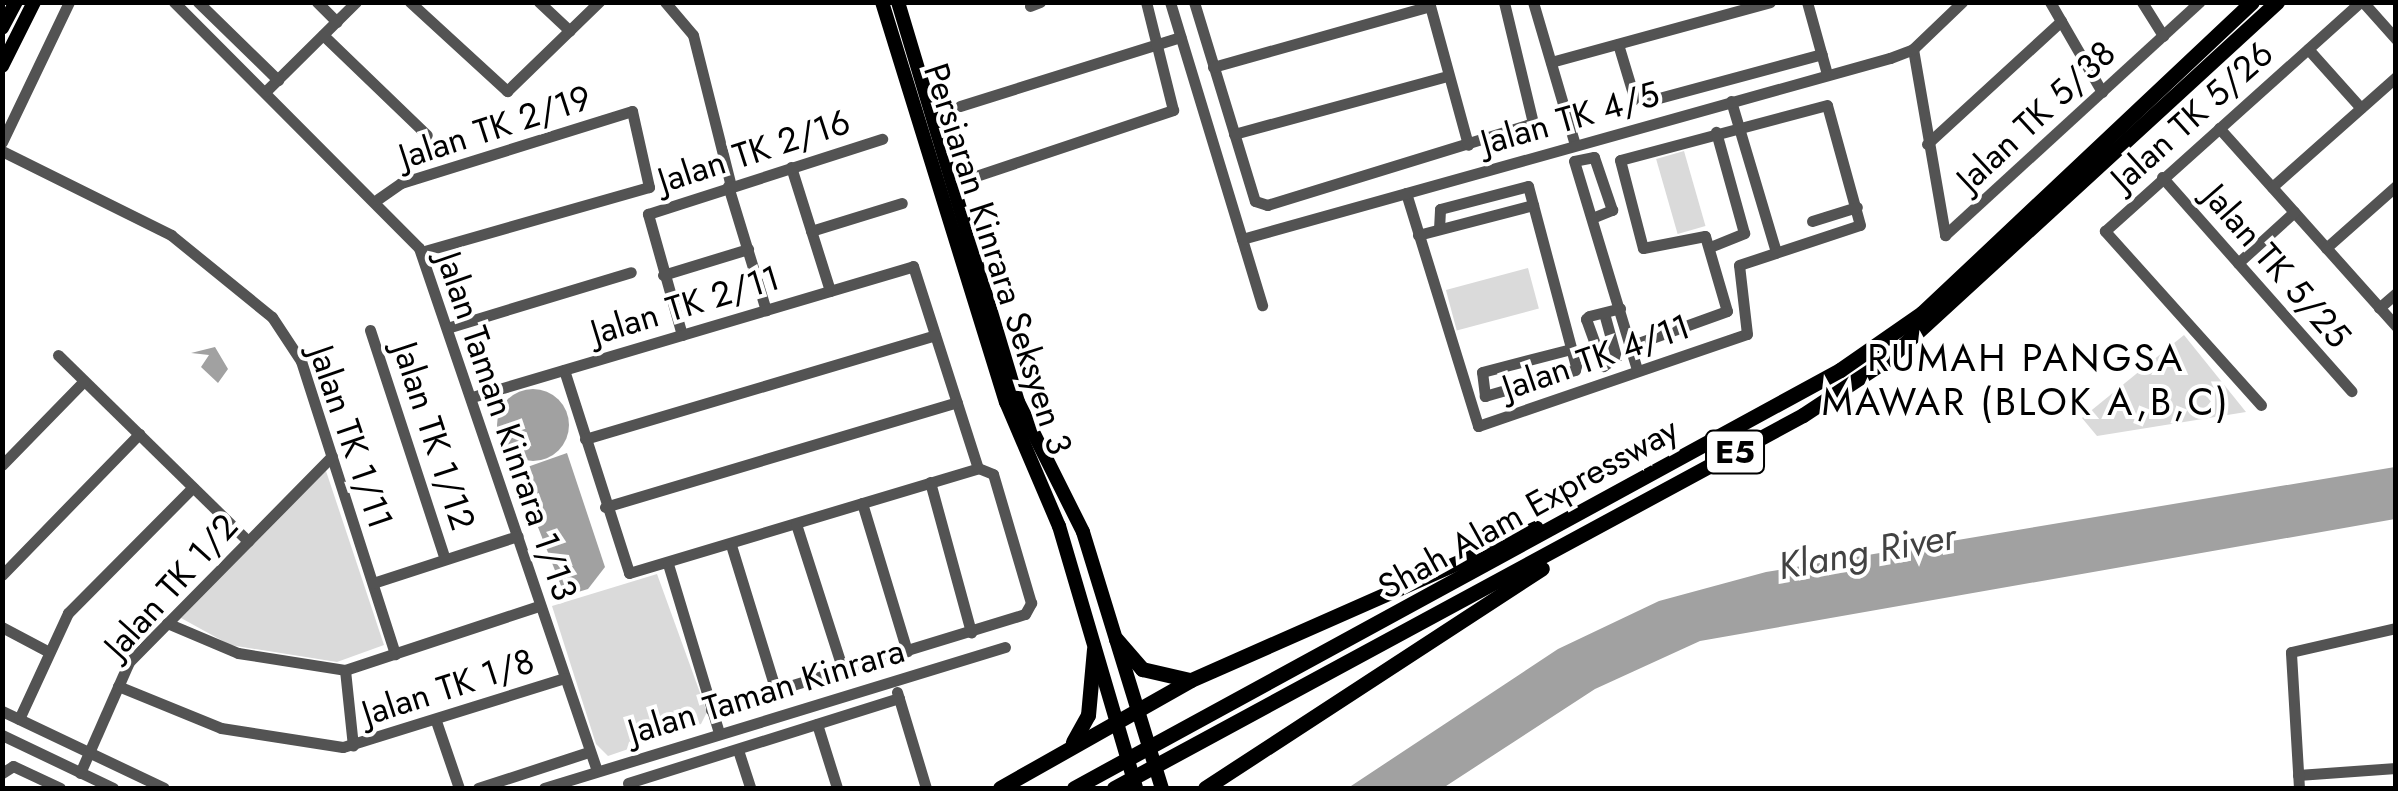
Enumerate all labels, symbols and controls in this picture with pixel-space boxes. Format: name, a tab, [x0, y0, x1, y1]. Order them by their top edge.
street label: Jalan TK 5/38	[1948, 32, 2124, 200]
street label: Jalan TK 5/26	[2102, 32, 2282, 200]
street label: Persiaran Kinrara Seksyen 3	[915, 58, 1081, 460]
street label: Jalan TK 4/5	[1476, 72, 1664, 164]
street label: Jalan TK 2/19	[394, 76, 596, 178]
street label: Jalan TK 2/16	[653, 100, 855, 202]
street label: Jalan TK 5/25	[2195, 176, 2359, 356]
street label: Jalan Taman Kinrara 1/13	[428, 246, 586, 606]
street label: Jalan TK 2/11	[586, 256, 784, 354]
street label: Jalan TK 4/11	[1497, 305, 1695, 409]
district label: RUMAH PANGSA MAWAR (BLOK A,B,C)	[1822, 335, 2230, 424]
street label: Jalan TK 1/12	[384, 337, 484, 535]
street label: Jalan TK 1/11	[300, 340, 402, 534]
street label: Shah Alam Expressway	[1371, 408, 1685, 608]
road number: E5	[1705, 425, 1765, 479]
street label: Jalan TK 1/2	[95, 505, 247, 667]
water label: Klang River	[1775, 513, 1959, 589]
street label: Jalan Taman Kinrara	[623, 629, 909, 753]
street label: Jalan TK 1/8	[357, 639, 539, 735]

